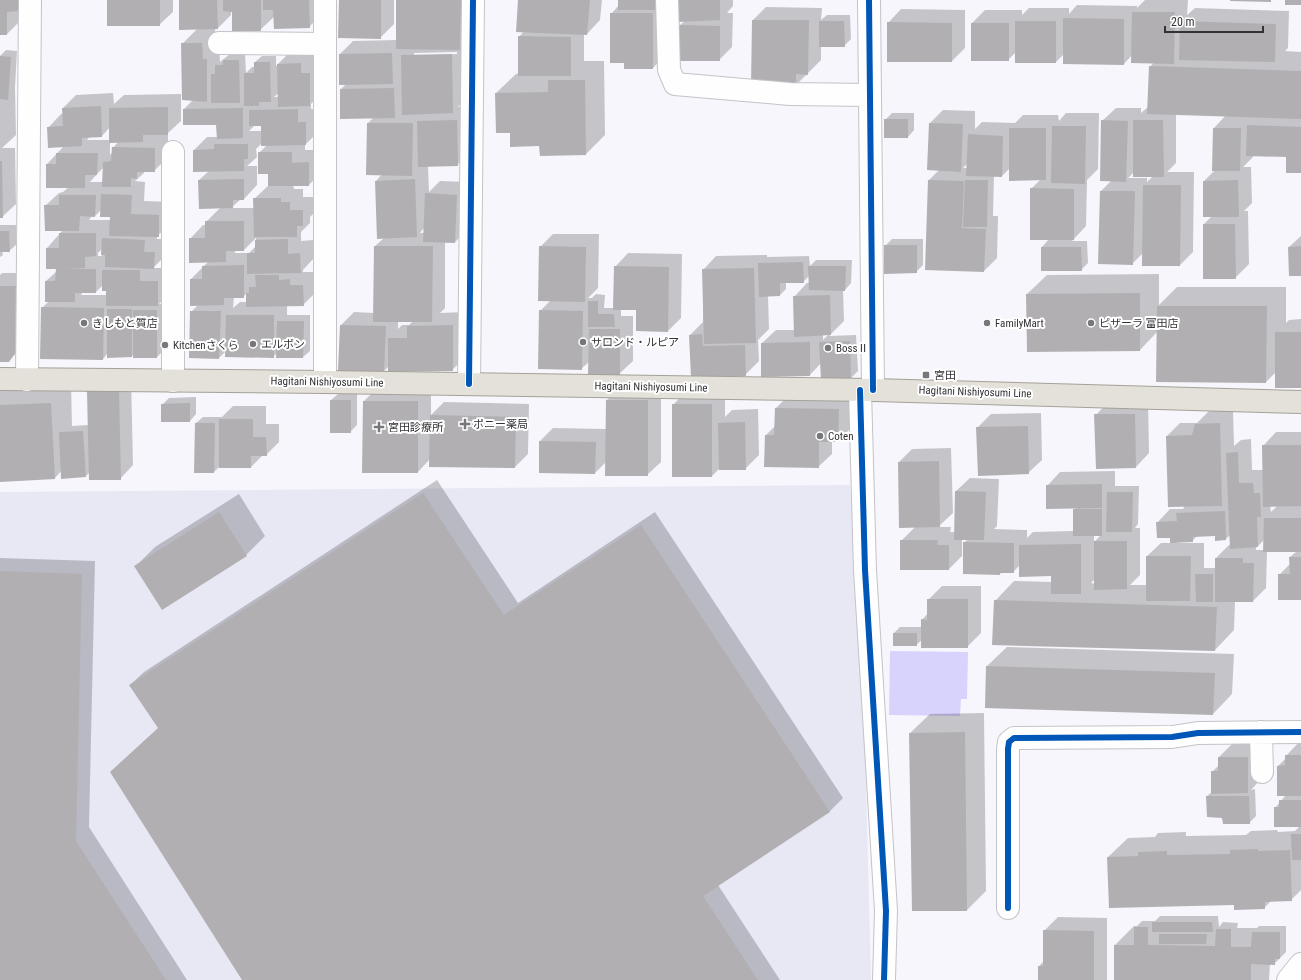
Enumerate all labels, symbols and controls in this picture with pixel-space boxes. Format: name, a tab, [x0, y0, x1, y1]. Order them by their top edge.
scale bar	[1165, 8, 1263, 34]
text: 20 m	[1171, 15, 1195, 29]
place label: きしもと質店	[92, 317, 158, 330]
place label: FamilyMart	[995, 317, 1044, 330]
place label: ピザーラ 富田店	[1099, 317, 1179, 330]
marker: きしもと質店	[79, 318, 89, 328]
marker: FamilyMart	[982, 318, 992, 328]
marker: ピザーラ 富田店	[1086, 318, 1096, 328]
place label: サロンド・ルピア	[591, 336, 679, 349]
marker: サロンド・ルピア	[578, 337, 588, 347]
place label: エルボン	[261, 338, 305, 351]
place label: Kitchenさくら	[173, 339, 239, 352]
marker: エルボン	[248, 339, 258, 349]
marker: Kitchenさくら	[160, 340, 170, 350]
place label: BossⅡ	[836, 342, 869, 355]
marker: BossⅡ	[823, 343, 833, 353]
place label: 宮田	[934, 369, 956, 382]
marker: 宮田	[921, 370, 931, 380]
street label: Hagitani Nishiyosumi Line	[270, 375, 384, 389]
street label: Hagitani Nishiyosumi Line	[594, 380, 708, 394]
street label: Hagitani Nishiyosumi Line	[918, 384, 1032, 400]
place label: ポニー薬局	[473, 418, 528, 431]
marker: ポニー薬局	[460, 419, 470, 429]
marker: 宮田診療所	[373, 421, 385, 433]
place label: 宮田診療所	[388, 421, 444, 434]
place label: Coten	[828, 430, 854, 443]
marker: Coten	[815, 431, 825, 441]

